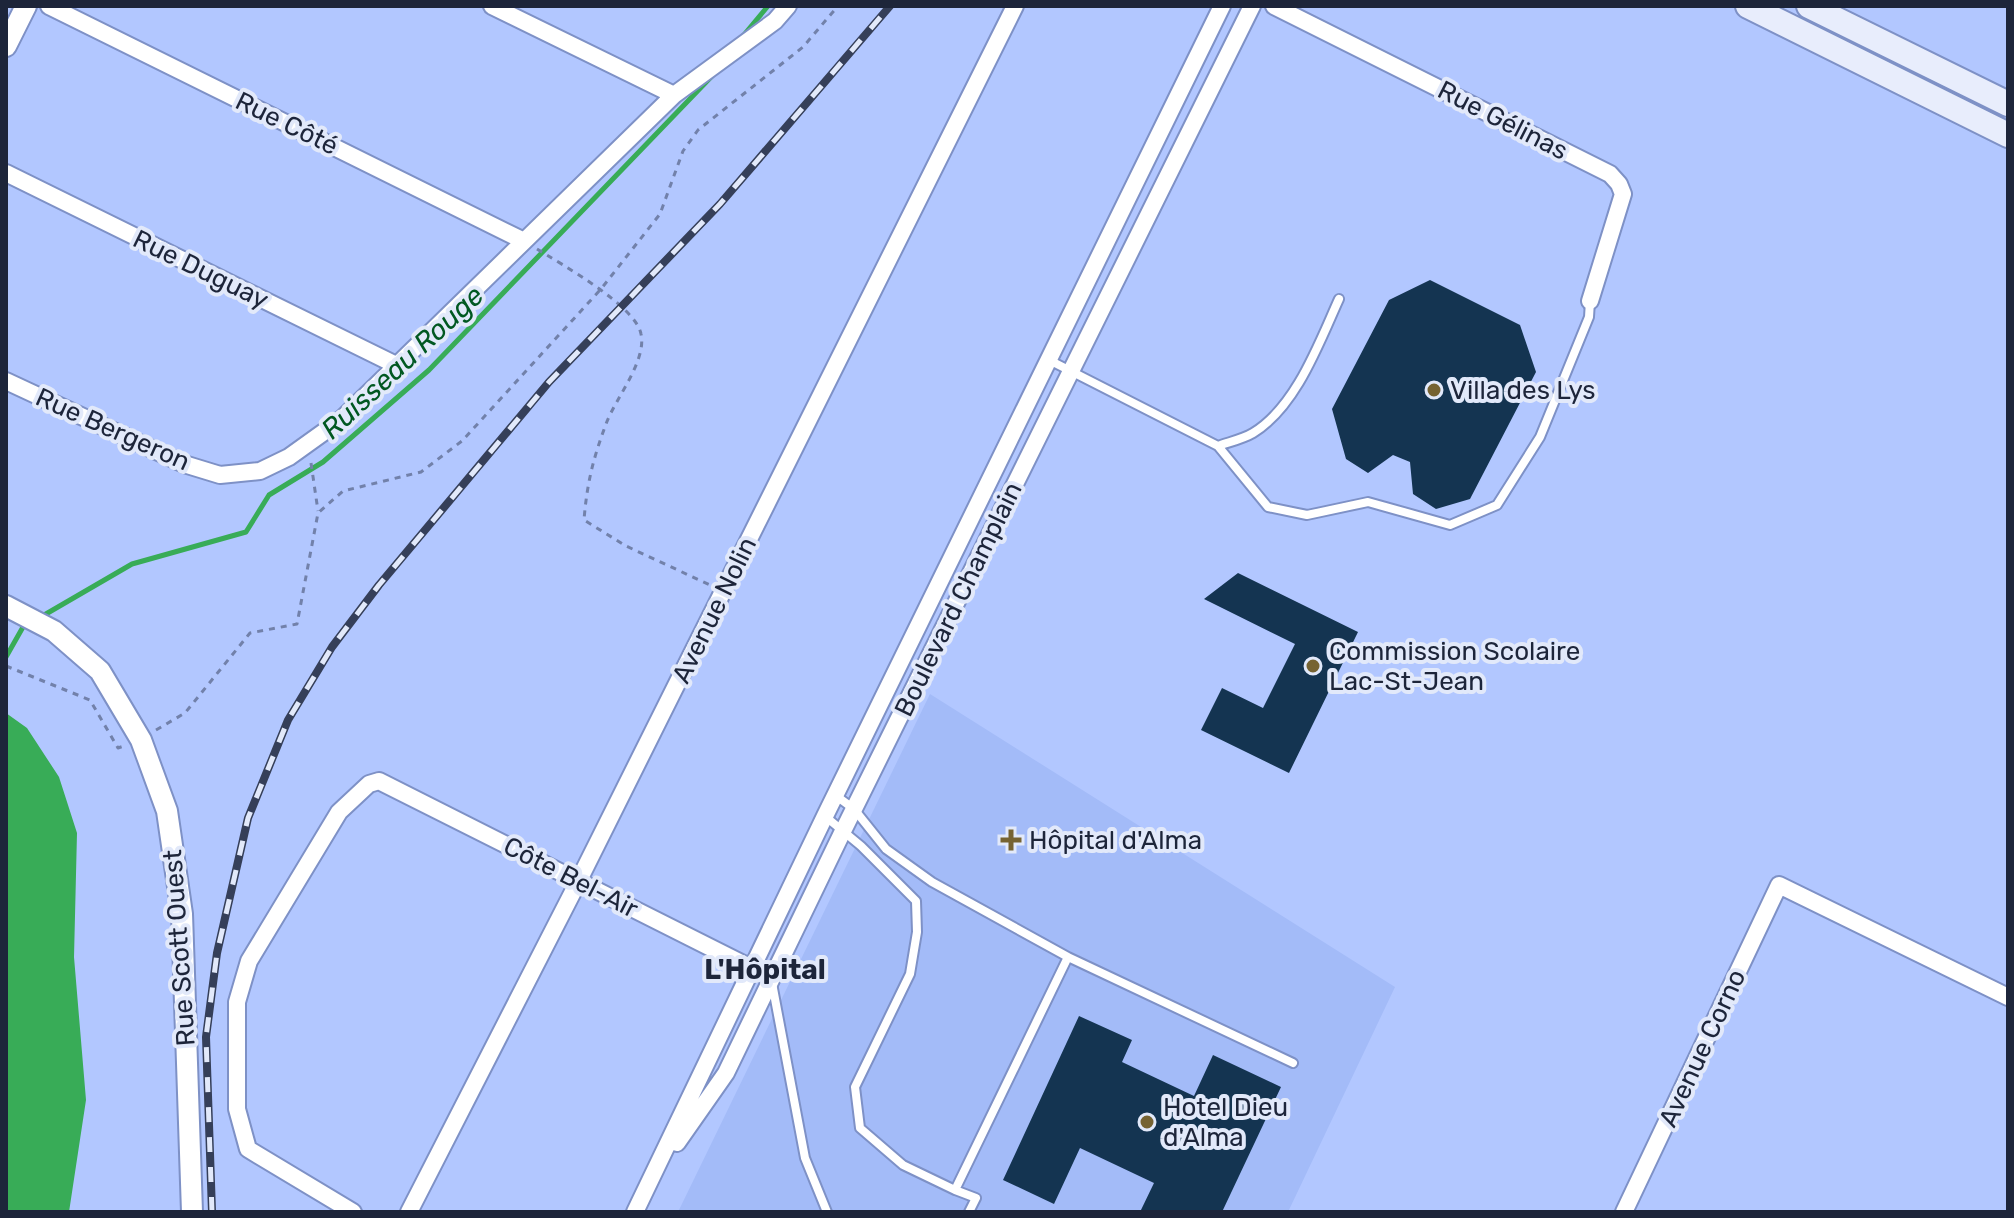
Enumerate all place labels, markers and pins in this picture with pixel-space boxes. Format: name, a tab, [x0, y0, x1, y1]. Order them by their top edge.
place label: Villa des Lys	[1450, 375, 1596, 406]
marker: Villa des Lys	[1425, 381, 1443, 399]
place label: Commission Scolaire Lac-St-Jean	[1329, 636, 1580, 697]
marker: Commission Scolaire Lac-St-Jean	[1304, 657, 1322, 675]
place label: Hôpital d'Alma	[1029, 825, 1202, 856]
marker: Hôpital d'Alma	[1000, 829, 1022, 851]
place label: Hotel Dieu d'Alma	[1163, 1092, 1288, 1153]
marker: Hotel Dieu d'Alma	[1138, 1113, 1156, 1131]

